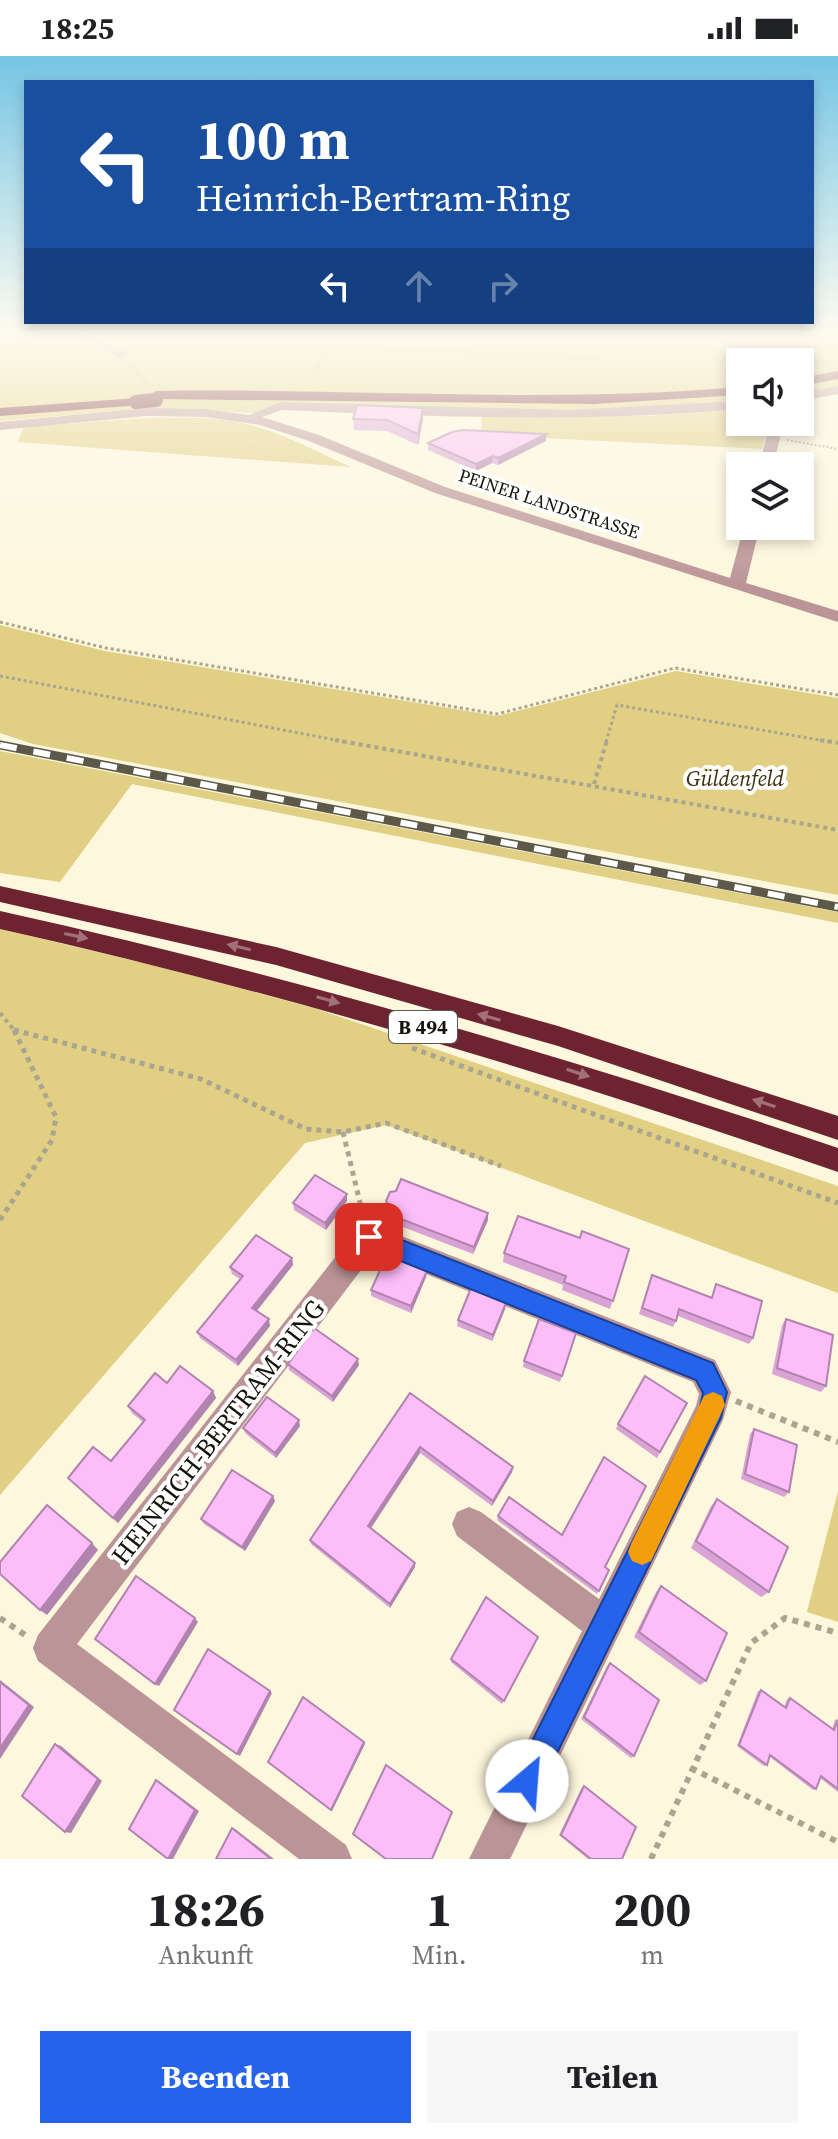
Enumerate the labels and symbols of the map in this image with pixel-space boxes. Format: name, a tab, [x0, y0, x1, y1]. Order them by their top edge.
street label: PEINER LANDSTRASSE	[456, 462, 643, 545]
park label: Güldenfeld	[686, 763, 785, 793]
one-way arrow	[64, 930, 89, 943]
one-way arrow	[226, 940, 251, 953]
one-way arrow	[317, 994, 341, 1007]
one-way arrow	[477, 1010, 502, 1022]
road number: B 494	[389, 1011, 457, 1043]
one-way arrow	[566, 1068, 590, 1080]
one-way arrow	[752, 1097, 776, 1109]
pin	[335, 1203, 403, 1271]
street label: HEINRICH-BERTRAM-RING	[103, 1292, 333, 1572]
position arrow	[485, 1739, 569, 1823]

